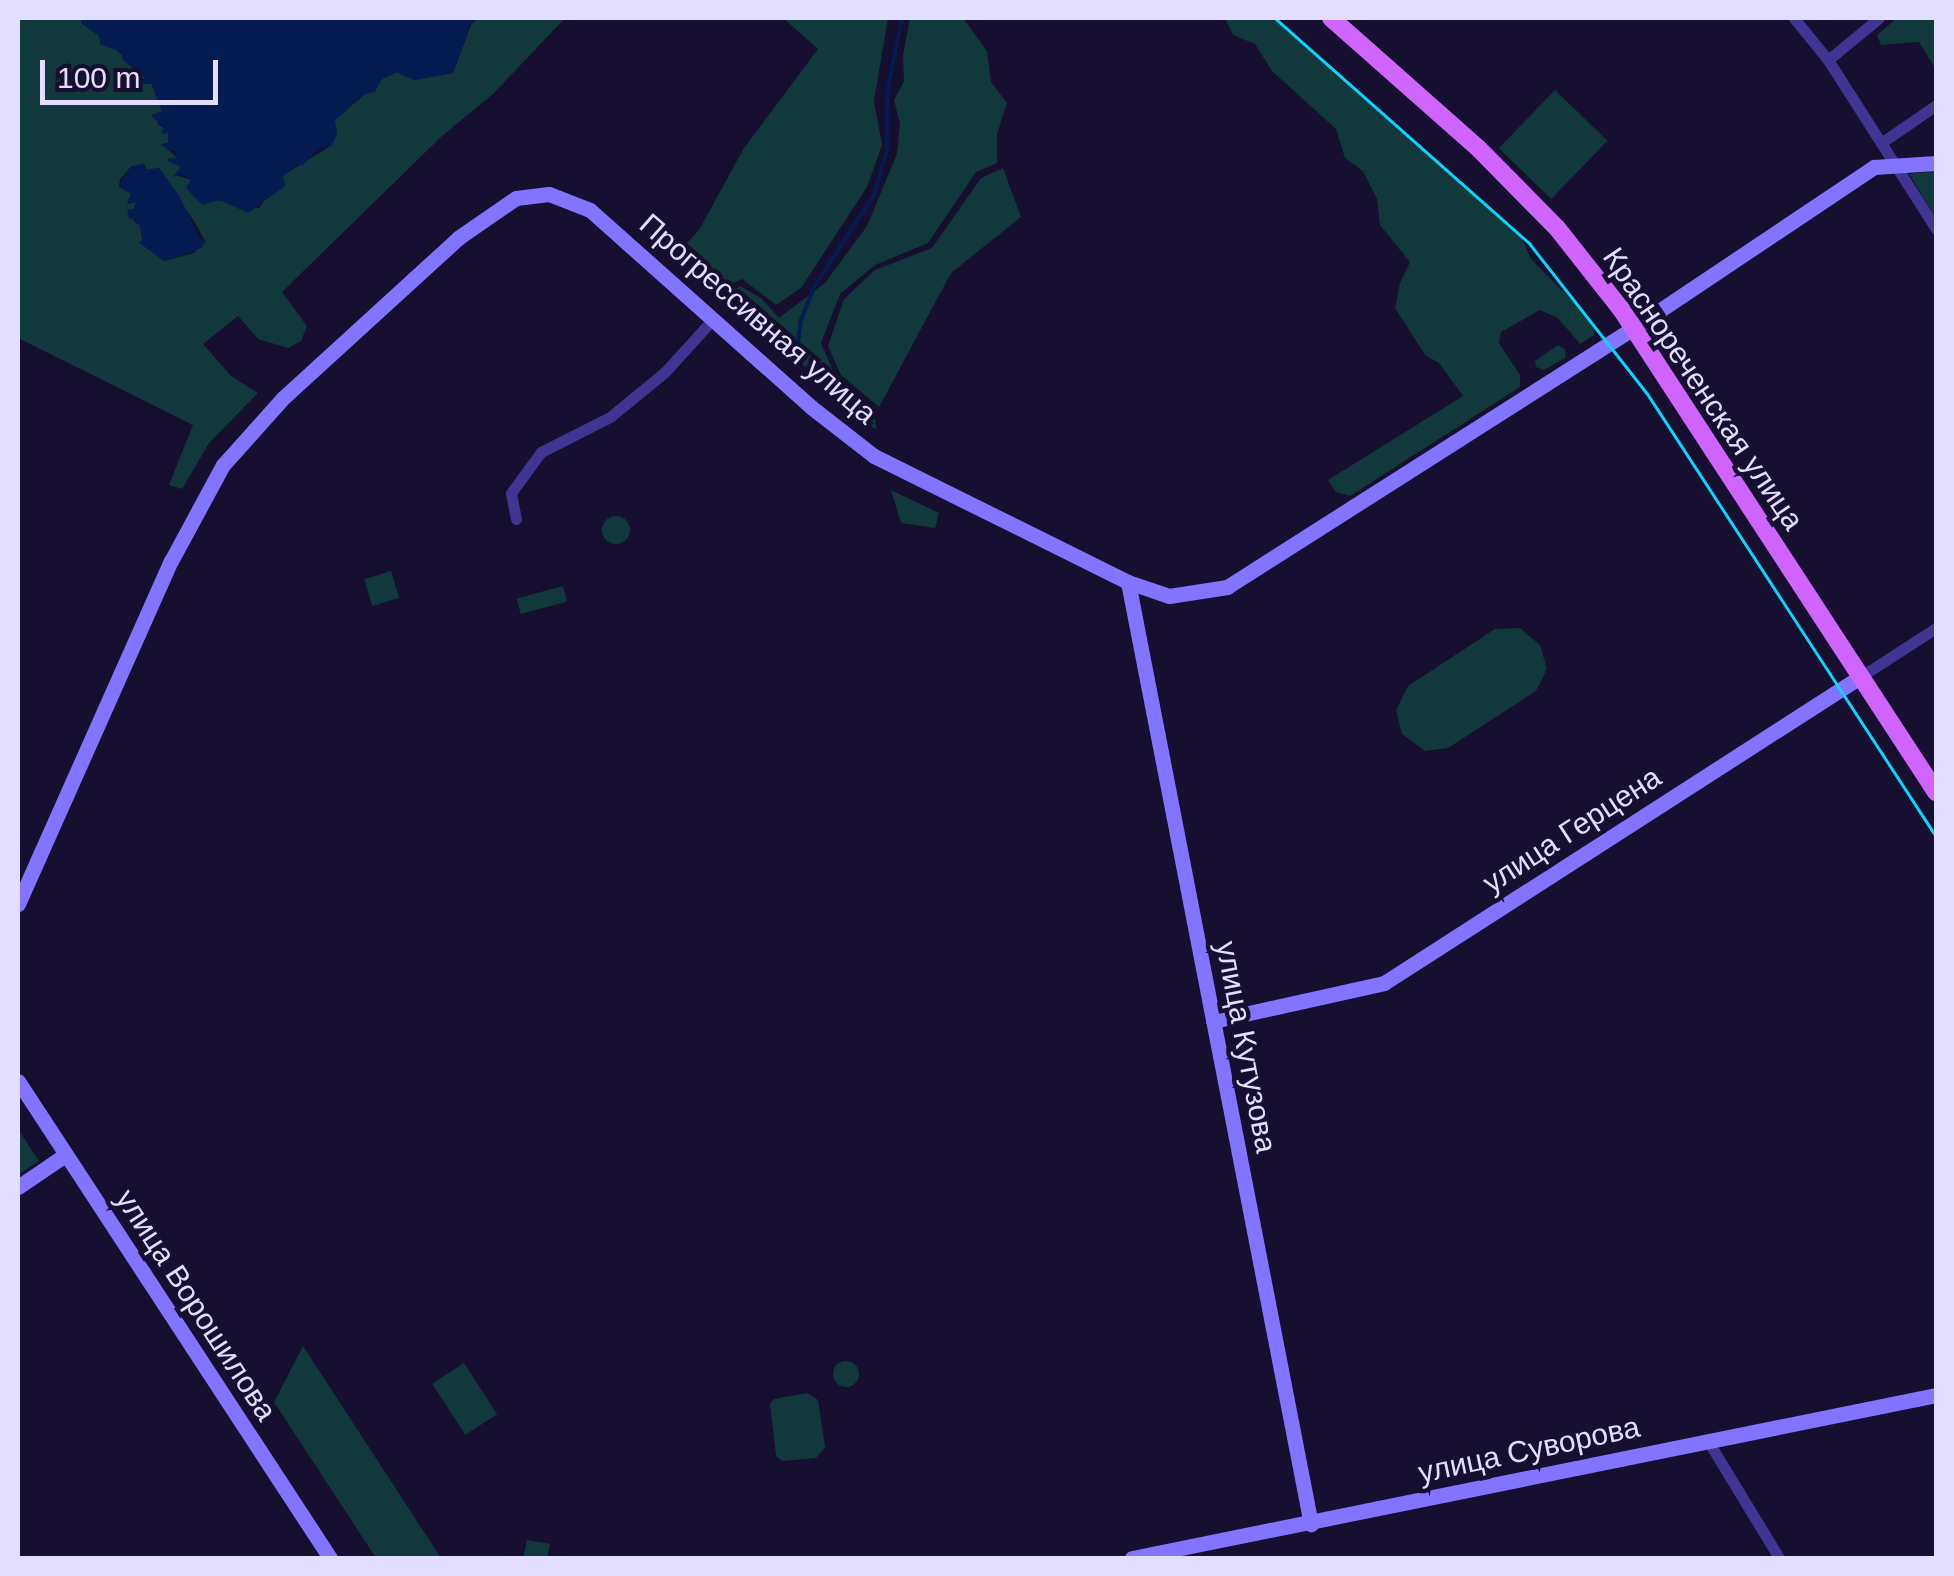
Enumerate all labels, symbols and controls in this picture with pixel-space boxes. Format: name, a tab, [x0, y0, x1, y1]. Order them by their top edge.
scale bar	[45, 40, 222, 102]
text: 100 m	[57, 61, 140, 94]
street label: Прогрессивная улица	[632, 206, 884, 432]
street label: Краснореченская улица	[1595, 241, 1811, 537]
street label: улица Герцена	[1476, 759, 1668, 901]
street label: улица Кутузова	[1208, 938, 1284, 1156]
street label: улица Ворошилова	[108, 1183, 284, 1427]
street label: улица Суворова	[1415, 1409, 1643, 1491]

